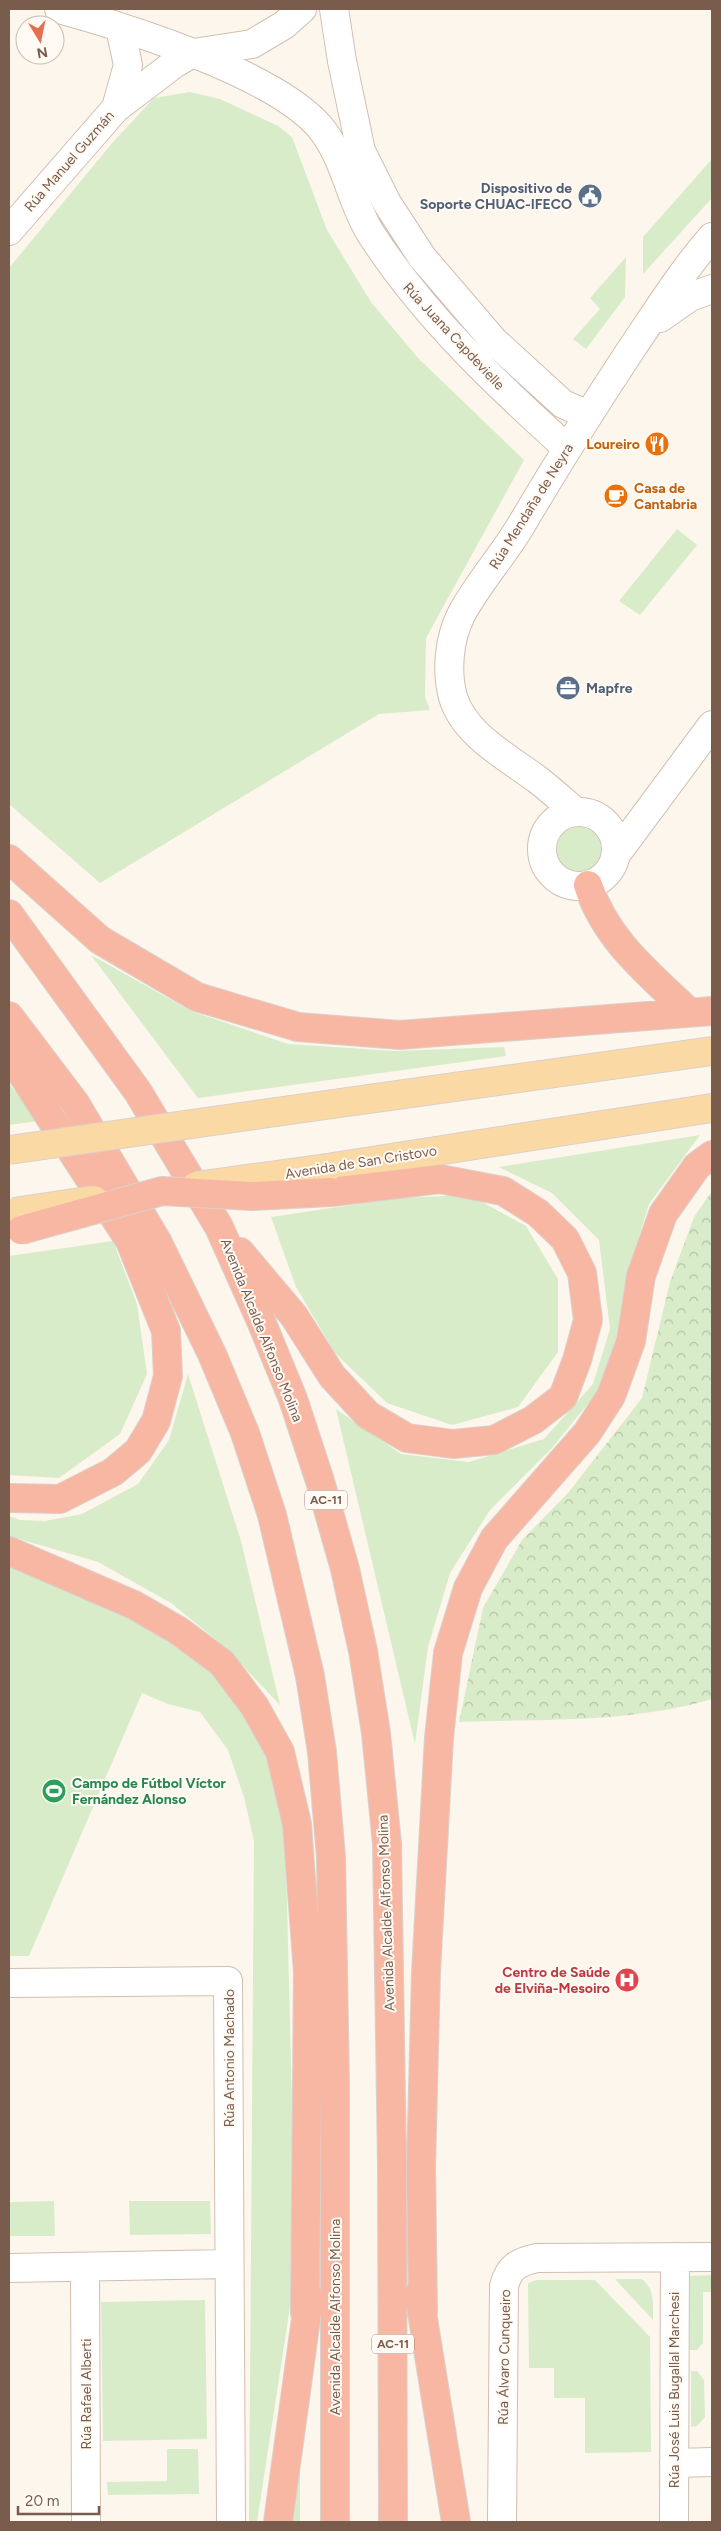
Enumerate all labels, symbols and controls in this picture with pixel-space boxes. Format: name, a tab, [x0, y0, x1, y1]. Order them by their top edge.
north arrow	[15, 15, 65, 65]
text: N	[35, 43, 49, 62]
street label: Rúa Manuel Guzmán	[21, 107, 118, 215]
place label: Dispositivo de Soporte CHUAC-IFECO	[420, 180, 572, 213]
public building icon: Dispositivo de Soporte CHUAC-IFECO	[577, 183, 603, 209]
street label: Rúa Juana Capdevielle	[399, 279, 508, 394]
restaurant icon: Loureiro	[644, 431, 670, 457]
place label: Loureiro	[586, 436, 640, 453]
street label: Rúa Mendaña de Neyra	[486, 440, 577, 572]
place label: Casa de Cantabria	[634, 480, 697, 513]
cafe icon: Casa de Cantabria	[603, 483, 629, 509]
office icon: Mapfre	[555, 675, 581, 701]
place label: Mapfre	[586, 680, 633, 697]
street label: Avenida de San Cristovo	[284, 1142, 438, 1183]
street label: Avenida Alcalde Alfonso Molina	[217, 1236, 306, 1424]
road number: AC-11	[305, 1490, 347, 1510]
place label: Campo de Fútbol Víctor Fernández Alonso	[72, 1775, 227, 1808]
sports icon: Campo de Fútbol Víctor Fernández Alonso	[41, 1778, 67, 1804]
street label: Avenida Alcalde Alfonso Molina	[375, 1814, 398, 2012]
place label: Centro de Saúde de Elviña-Mesoiro	[495, 1964, 610, 1997]
hospital icon: Centro de Saúde de Elviña-Mesoiro	[614, 1967, 640, 1993]
street label: Rúa Antonio Machado	[221, 1989, 238, 2127]
street label: Avenida Alcalde Alfonso Molina	[327, 2219, 344, 2415]
street label: Rúa Álvaro Cunqueiro	[495, 2289, 514, 2425]
street label: Rúa José Luis Bugallal Marchesi	[666, 2292, 683, 2488]
road number: AC-11	[372, 2334, 414, 2354]
street label: Rúa Rafael Alberti	[78, 2338, 95, 2450]
scale bar	[18, 2484, 99, 2516]
text: 20 m	[25, 2492, 59, 2510]

